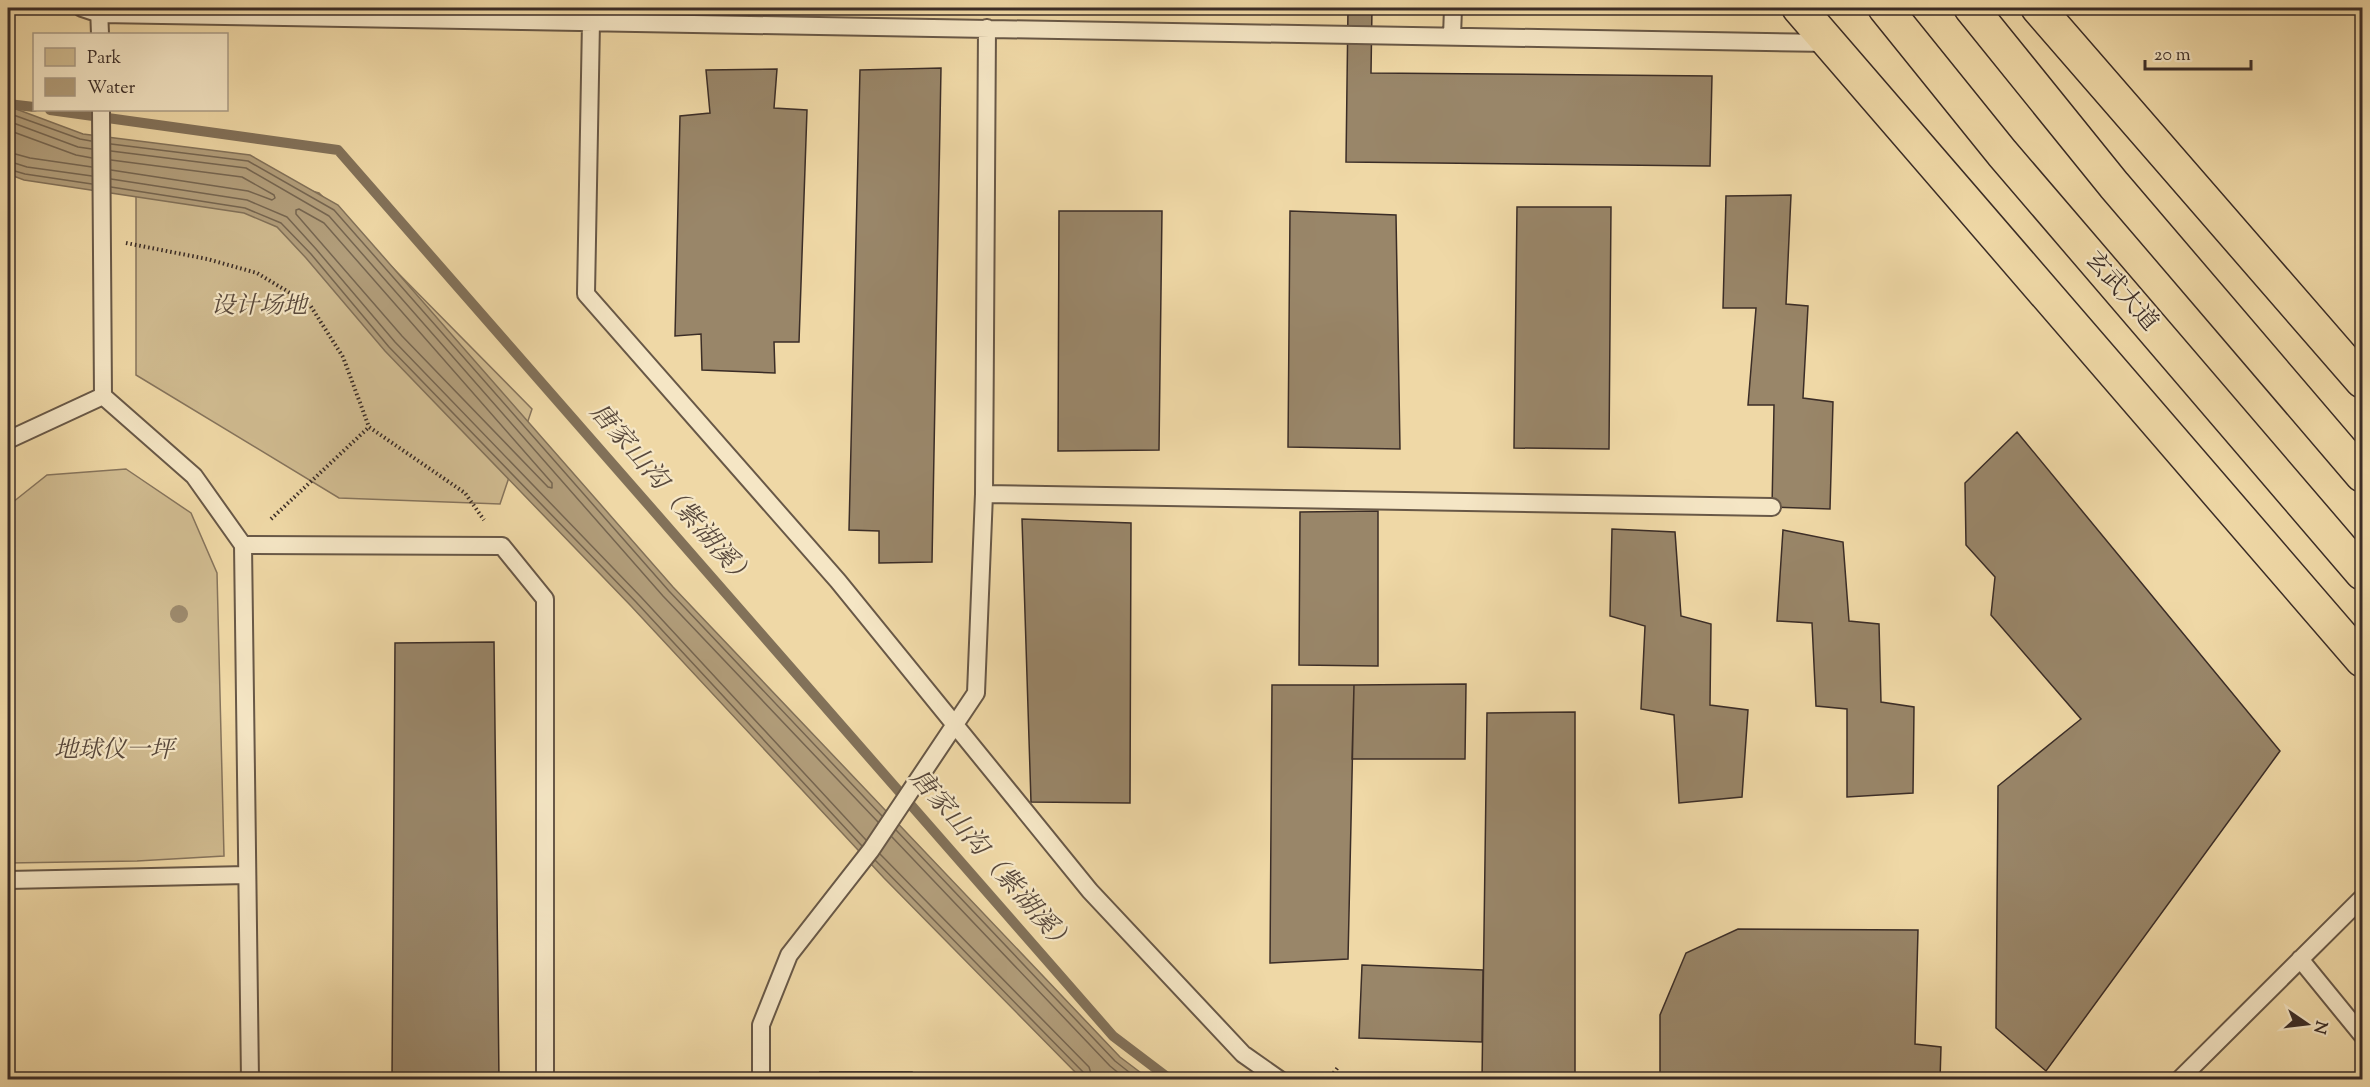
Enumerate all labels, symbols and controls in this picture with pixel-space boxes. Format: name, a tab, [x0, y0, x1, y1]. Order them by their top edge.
legend	[33, 33, 228, 111]
scale bar	[2145, 33, 2252, 71]
text: 20 m	[2154, 43, 2191, 69]
text: Park	[87, 46, 122, 72]
text: Water	[87, 76, 136, 102]
street label: 玄武大道	[2077, 245, 2165, 339]
park label: 设计场地	[211, 290, 310, 324]
water label: 唐家山沟（紫湖溪）	[580, 396, 762, 596]
park label: 地球仪一坪	[54, 734, 178, 768]
water label: 唐家山沟（紫湖溪）	[900, 762, 1082, 962]
north arrow	[2277, 994, 2337, 1054]
text: N	[2306, 1018, 2332, 1036]

